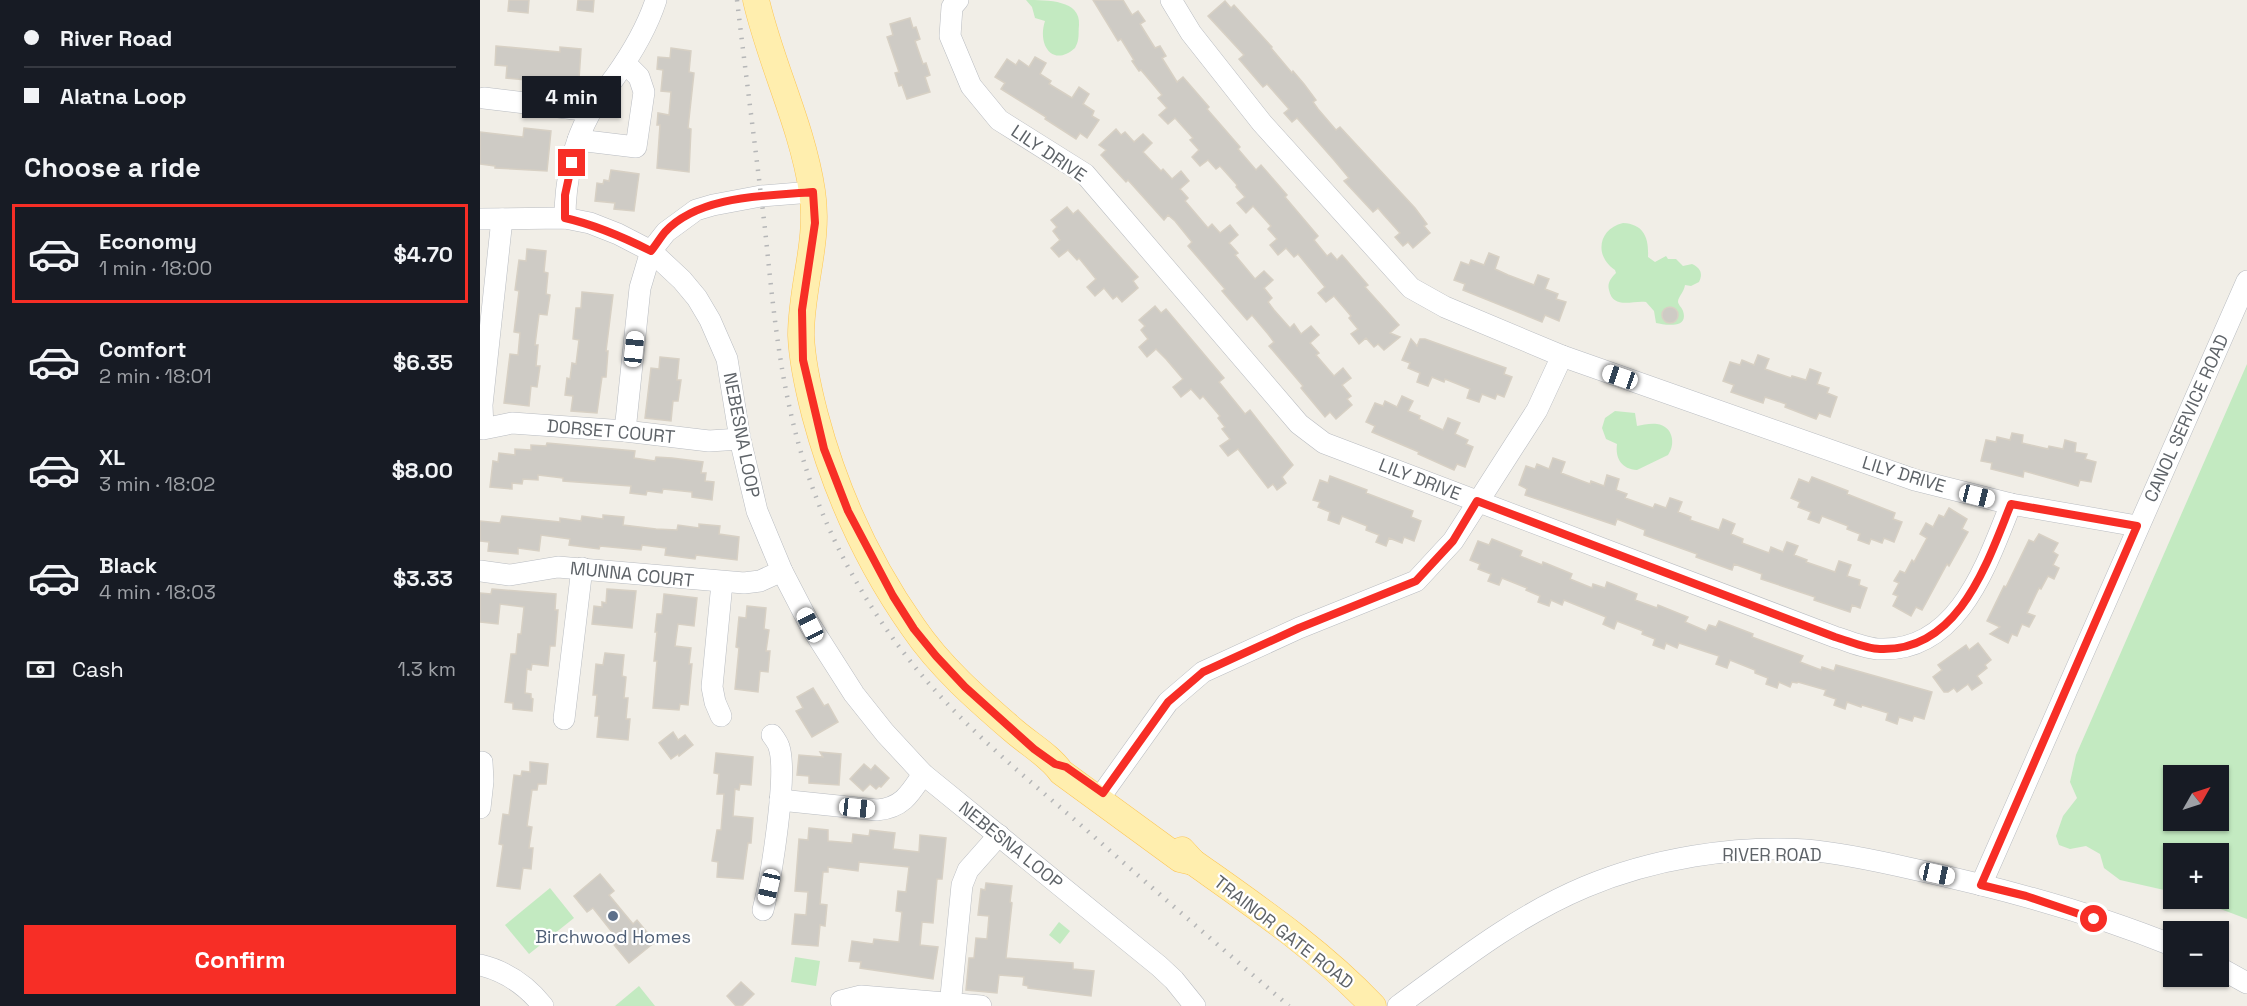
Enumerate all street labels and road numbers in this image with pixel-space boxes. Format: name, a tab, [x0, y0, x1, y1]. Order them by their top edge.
street label: LILY DRIVE	[1007, 119, 1091, 187]
street label: CANOL SERVICE ROAD	[2139, 330, 2233, 506]
street label: NEBESNA LOOP	[719, 370, 765, 500]
street label: DORSET COURT	[546, 414, 676, 448]
street label: LILY DRIVE	[1859, 450, 1949, 498]
street label: LILY DRIVE	[1376, 453, 1464, 505]
street label: MUNNA COURT	[569, 556, 696, 592]
street label: NEBESNA LOOP	[954, 796, 1068, 894]
street label: RIVER ROAD	[1722, 843, 1822, 866]
street label: TRAINOR GATE ROAD	[1209, 870, 1359, 994]

